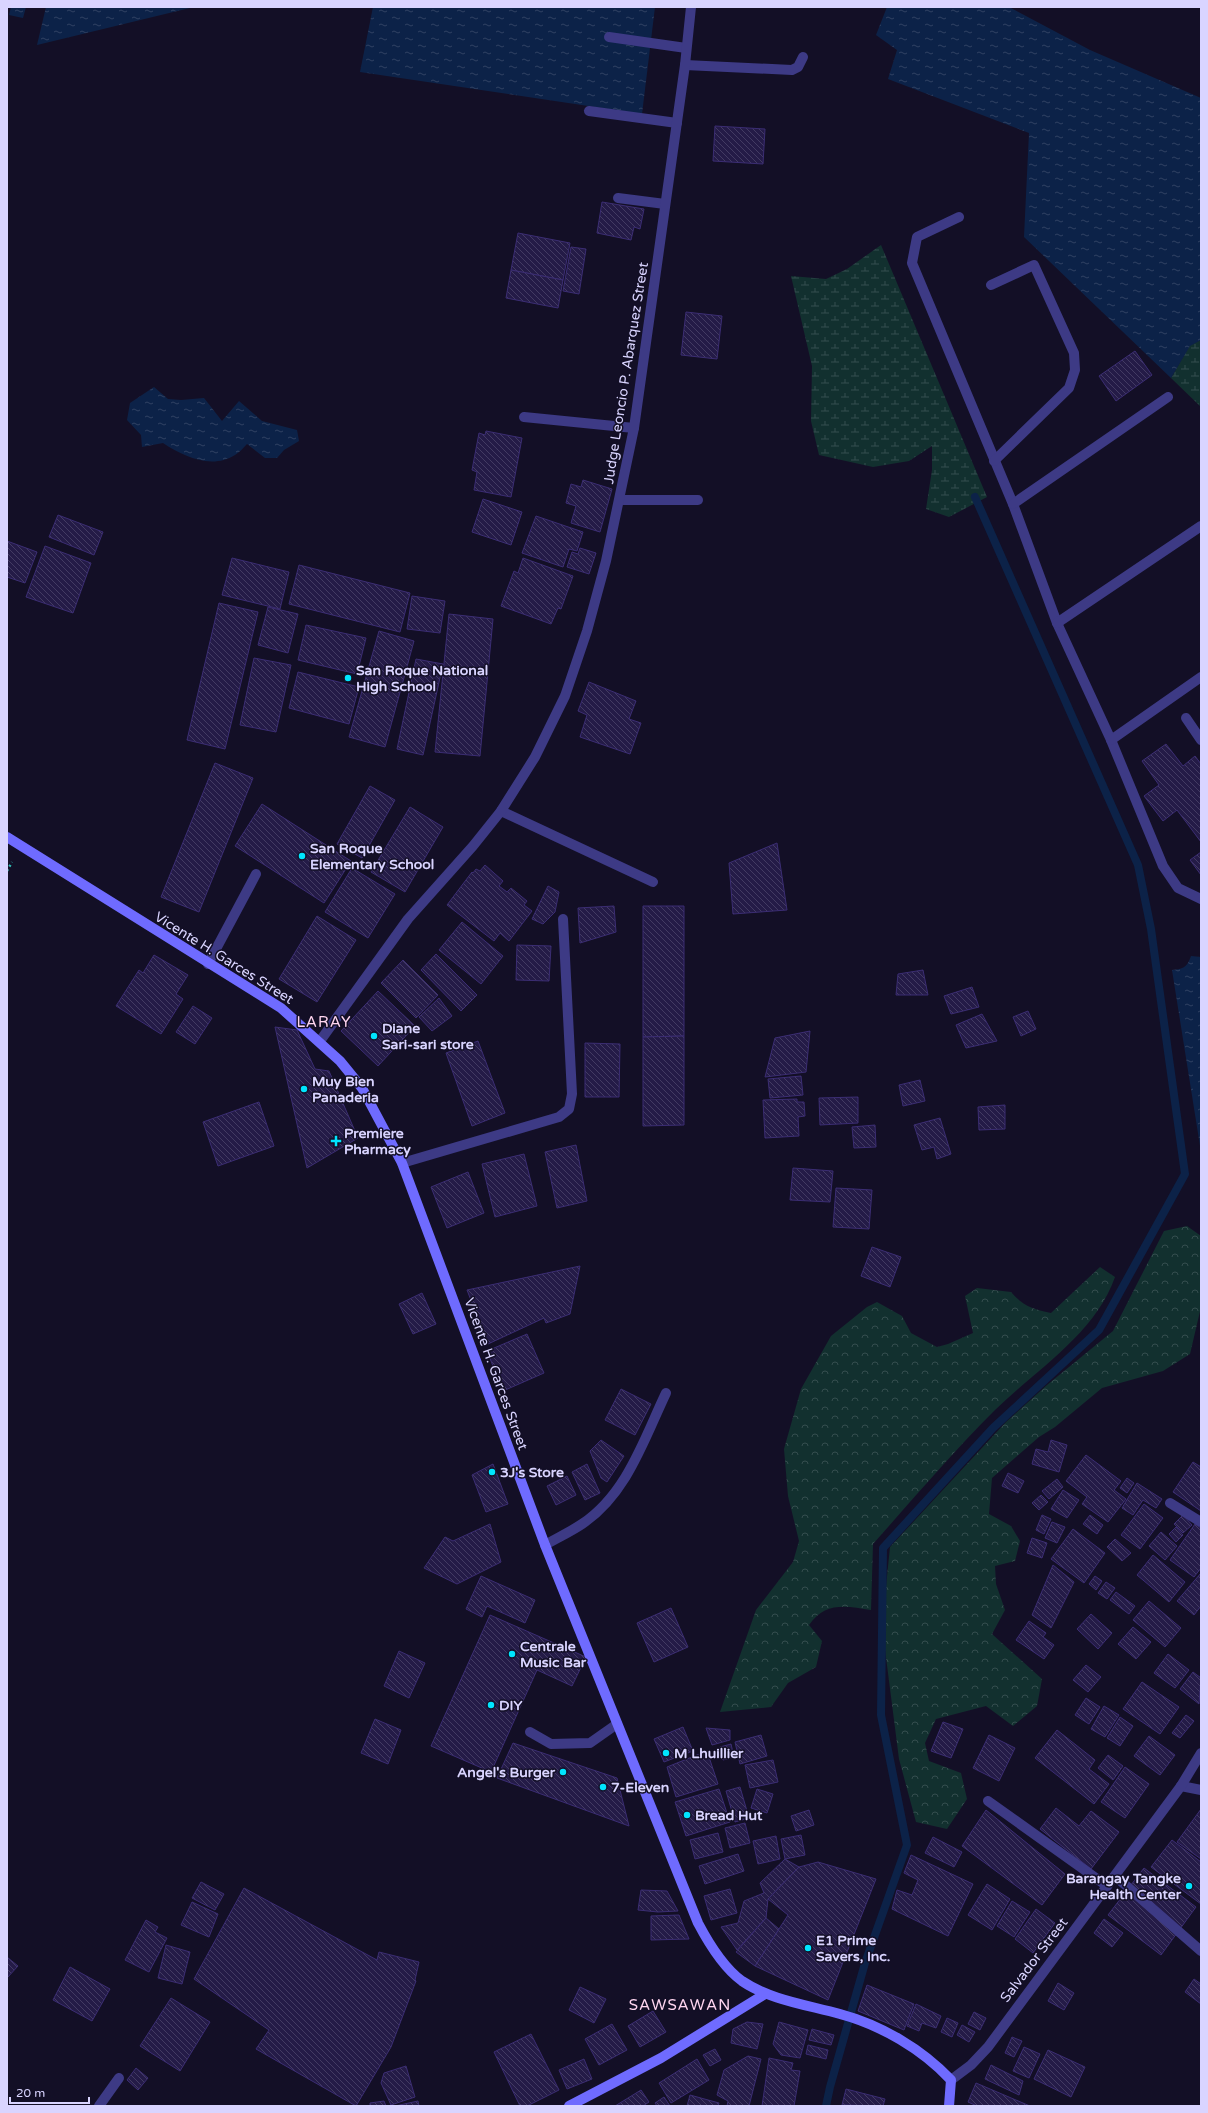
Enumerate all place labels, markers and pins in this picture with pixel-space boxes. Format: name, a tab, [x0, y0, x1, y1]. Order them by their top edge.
place label: San Roque National High School	[356, 662, 488, 695]
marker: San Roque National High School	[343, 673, 353, 683]
place label: San Roque Elementary School	[310, 840, 434, 873]
marker: San Roque Elementary School	[297, 851, 307, 861]
place label: Diane Sari-sari store	[382, 1020, 474, 1053]
marker: Diane Sari-sari store	[369, 1031, 379, 1041]
place label: Muy Bien Panaderia	[312, 1073, 379, 1106]
marker: Muy Bien Panaderia	[299, 1084, 309, 1094]
place label: Premiere Pharmacy	[344, 1125, 411, 1158]
marker: Premiere Pharmacy	[331, 1136, 341, 1146]
place label: 3J's Store	[500, 1464, 564, 1481]
marker: 3J's Store	[487, 1467, 497, 1477]
place label: Centrale Music Bar	[520, 1638, 587, 1671]
marker: Centrale Music Bar	[507, 1649, 517, 1659]
place label: DIY	[499, 1697, 523, 1714]
marker: DIY	[486, 1700, 496, 1710]
place label: M Lhuillier	[674, 1745, 744, 1762]
marker: M Lhuillier	[661, 1748, 671, 1758]
place label: Angel's Burger	[457, 1764, 556, 1781]
marker: Angel's Burger	[558, 1767, 568, 1777]
place label: 7-Eleven	[611, 1779, 669, 1796]
marker: 7-Eleven	[598, 1782, 608, 1792]
place label: Bread Hut	[695, 1807, 763, 1824]
marker: Bread Hut	[682, 1810, 692, 1820]
place label: Barangay Tangke Health Center	[1066, 1870, 1182, 1903]
marker: Barangay Tangke Health Center	[1184, 1881, 1194, 1891]
place label: E1 Prime Savers, Inc.	[816, 1932, 890, 1965]
marker: E1 Prime Savers, Inc.	[803, 1943, 813, 1953]

